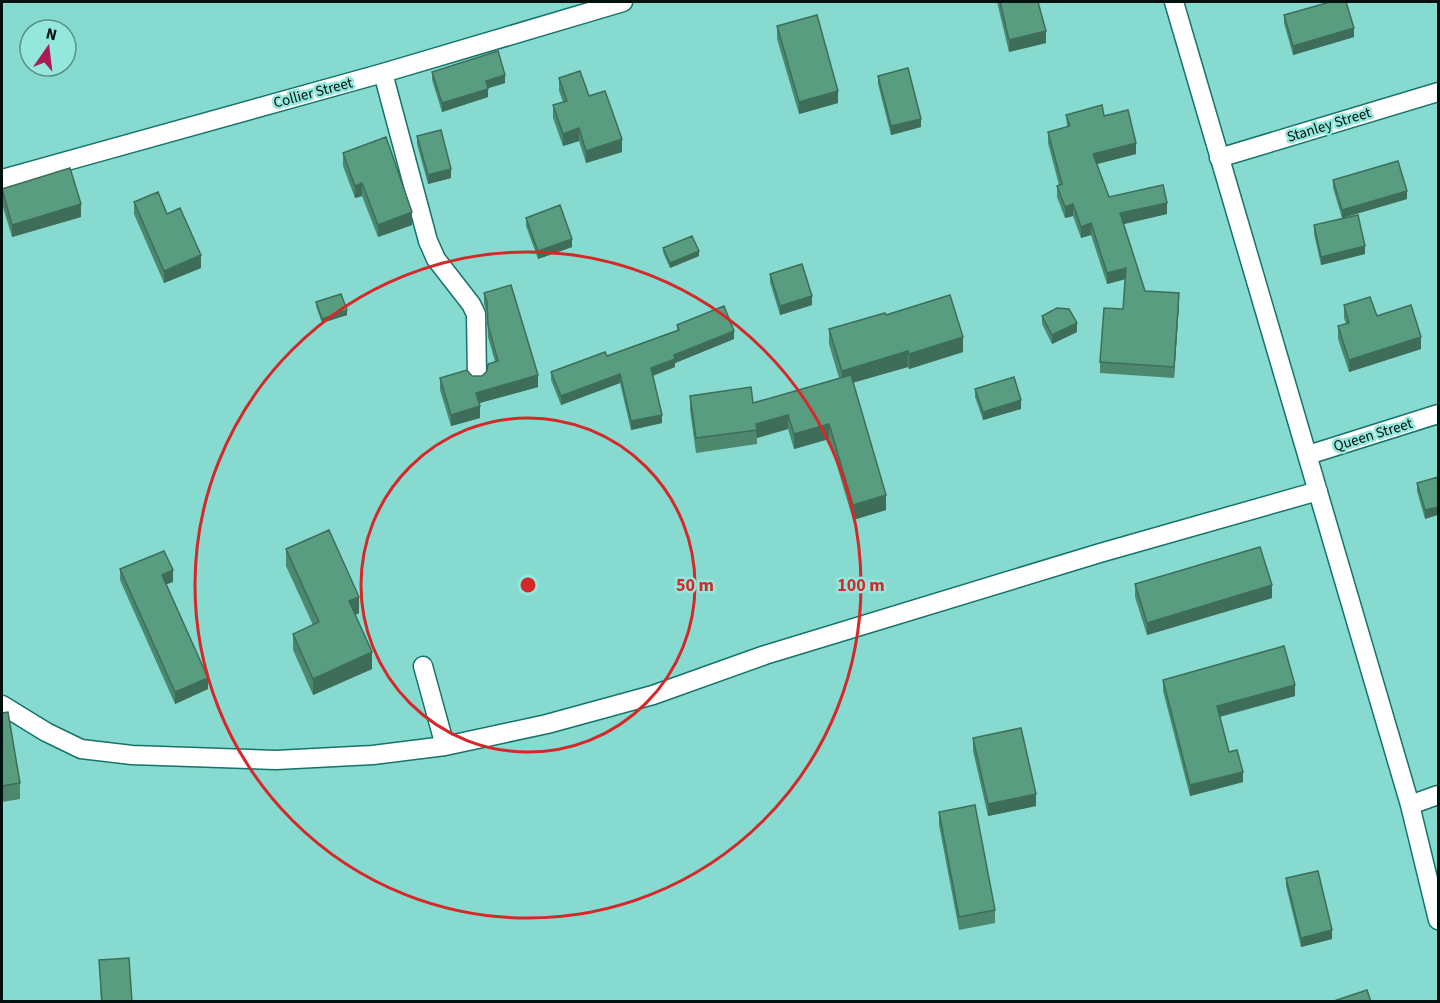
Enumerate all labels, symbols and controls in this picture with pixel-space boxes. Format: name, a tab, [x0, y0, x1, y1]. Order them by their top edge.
north arrow	[18, 18, 78, 78]
text: N	[44, 22, 59, 46]
street label: Collier Street	[271, 72, 355, 114]
street label: Stanley Street	[1284, 102, 1374, 148]
street label: Queen Street	[1331, 413, 1415, 457]
text: 50 m	[676, 573, 714, 598]
text: 100 m	[837, 573, 885, 598]
centre of rings	[518, 575, 538, 595]

